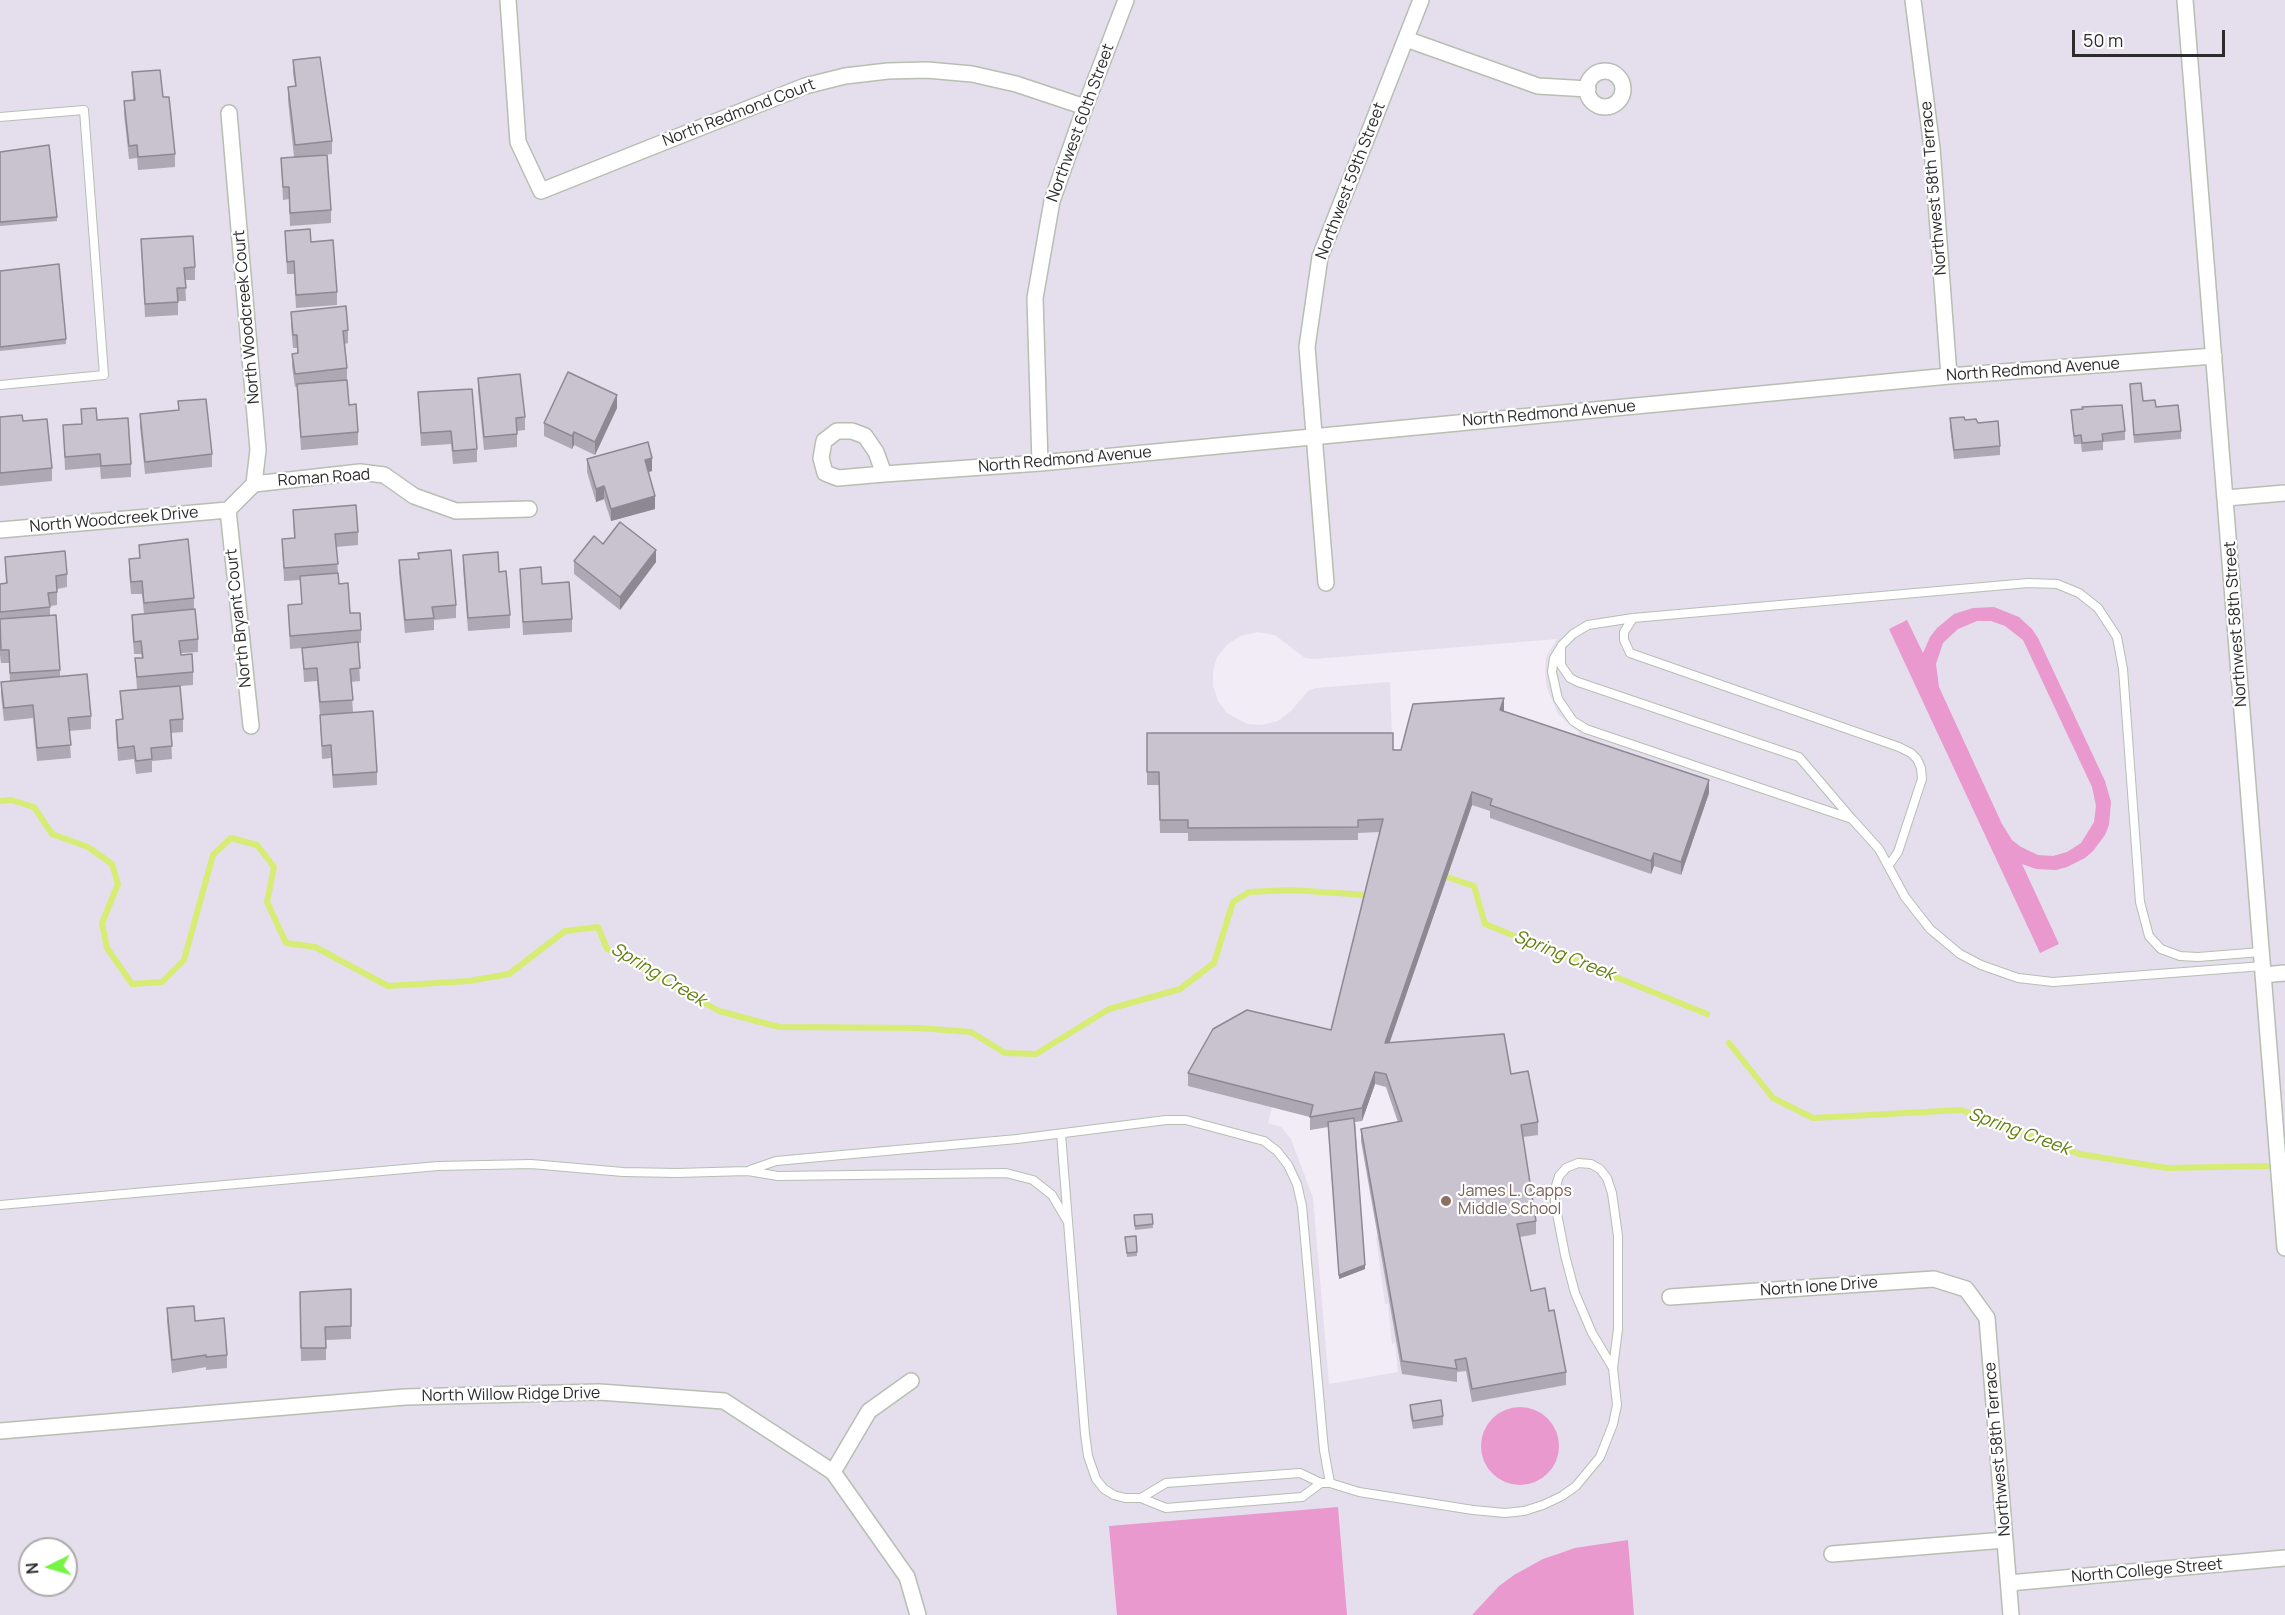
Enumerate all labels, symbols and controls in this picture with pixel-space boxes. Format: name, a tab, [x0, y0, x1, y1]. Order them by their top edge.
scale bar	[2075, 18, 2228, 56]
text: 50 m	[2083, 28, 2123, 52]
street label: Northwest 60th Street	[1043, 41, 1119, 205]
street label: North Redmond Court	[660, 75, 818, 151]
street label: Northwest 59th Street	[1312, 100, 1390, 262]
street label: Northwest 58th Terrace	[1917, 100, 1951, 276]
street label: North Woodcreek Court	[230, 229, 264, 405]
street label: North Redmond Avenue	[1945, 354, 2121, 386]
street label: North Redmond Avenue	[1461, 397, 1637, 431]
street label: North Redmond Avenue	[977, 443, 1153, 477]
street label: Roman Road	[277, 465, 371, 491]
street label: North Woodcreek Drive	[29, 503, 199, 537]
street label: Northwest 58th Street	[2221, 541, 2251, 707]
street label: North Bryant Court	[222, 548, 256, 688]
water label: Spring Creek	[1511, 926, 1617, 986]
water label: Spring Creek	[607, 938, 709, 1012]
water label: Spring Creek	[1965, 1104, 2073, 1160]
place label: James L. Capps Middle School	[1458, 1182, 1572, 1220]
marker: James L. Capps Middle School	[1439, 1194, 1453, 1208]
street label: North Ione Drive	[1760, 1273, 1878, 1301]
street label: Northwest 58th Terrace	[1981, 1361, 2015, 1537]
street label: North Willow Ridge Drive	[422, 1384, 600, 1406]
north arrow	[18, 1537, 78, 1597]
street label: North College Street	[2070, 1555, 2224, 1587]
text: N	[21, 1562, 44, 1575]

